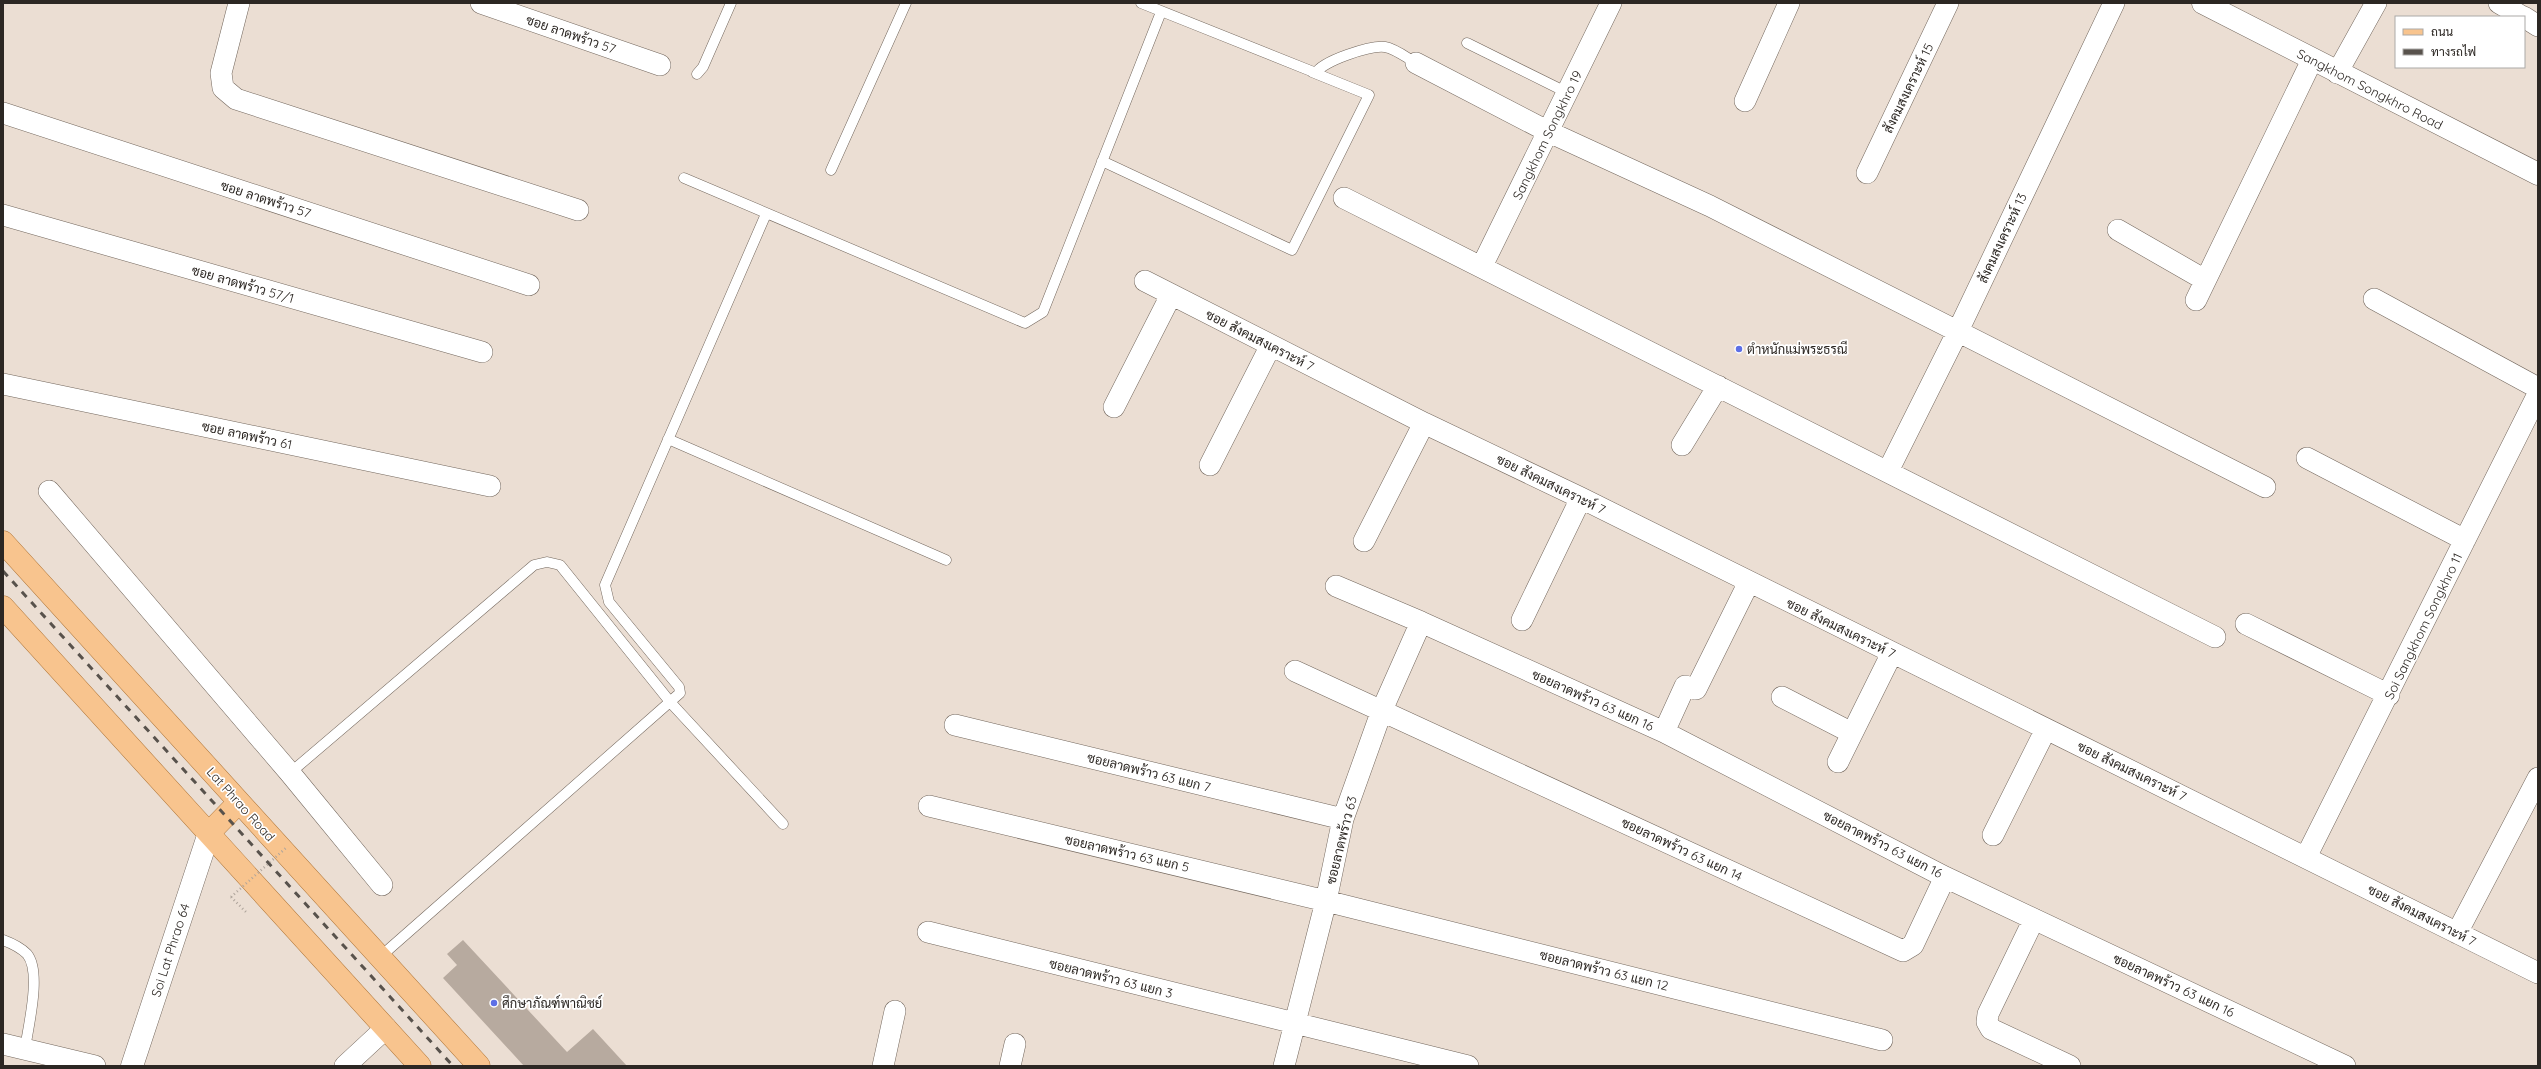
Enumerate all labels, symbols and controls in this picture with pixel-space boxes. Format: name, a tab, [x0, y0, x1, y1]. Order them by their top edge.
street label: ซอย ลาดพร้าว 57	[524, 10, 619, 57]
legend	[2395, 16, 2525, 68]
text: ถนน	[2431, 24, 2454, 39]
street label: สังคมสงเคราะห์ 15	[1878, 40, 1937, 135]
text: ทางรถไฟ	[2431, 44, 2476, 59]
street label: Sangkhom Songkhro Road	[2294, 45, 2446, 133]
street label: Sangkhom Songkhro 19	[1509, 68, 1585, 202]
street label: ซอย ลาดพร้าว 57	[219, 176, 314, 221]
street label: สังคมสงเคราะห์ 13	[1973, 190, 2030, 286]
street label: ซอย ลาดพร้าว 57/1	[190, 261, 296, 306]
street label: ซอย สังคมสงเคราะห์ 7	[1203, 305, 1317, 374]
place label: ตำหนักแม่พระธรณี	[1747, 340, 1848, 357]
marker: ตำหนักแม่พระธรณี	[1734, 344, 1744, 354]
street label: ซอย ลาดพร้าว 61	[200, 417, 294, 452]
street label: ซอย สังคมสงเคราะห์ 7	[1494, 450, 1609, 517]
street label: Soi Sangkhom Songkhro 11	[2381, 550, 2465, 702]
street label: ซอย สังคมสงเคราะห์ 7	[1784, 594, 1899, 661]
street label: ซอยลาดพร้าว 63 แยก 16	[1529, 665, 1657, 734]
street label: ซอย สังคมสงเคราะห์ 7	[2075, 737, 2190, 804]
street label: ซอยลาดพร้าว 63 แยก 7	[1086, 748, 1213, 795]
street label: Lat Phrao Road	[204, 764, 278, 844]
street label: ซอยลาดพร้าว 63	[1321, 794, 1360, 886]
street label: ซอยลาดพร้าว 63 แยก 16	[1821, 806, 1946, 881]
street label: ซอยลาดพร้าว 63 แยก 14	[1619, 813, 1746, 884]
street label: ซอยลาดพร้าว 63 แยก 5	[1063, 830, 1191, 875]
street label: ซอย สังคมสงเคราะห์ 7	[2365, 880, 2479, 949]
street label: Soi Lat Phrao 64	[147, 901, 193, 999]
street label: ซอยลาดพร้าว 63 แยก 12	[1538, 945, 1670, 994]
street label: ซอยลาดพร้าว 63 แยก 16	[2111, 949, 2238, 1020]
street label: ซอยลาดพร้าว 63 แยก 3	[1047, 954, 1175, 1001]
place label: ศึกษาภัณฑ์พาณิชย์	[502, 994, 602, 1011]
marker: ศึกษาภัณฑ์พาณิชย์	[489, 998, 499, 1008]

